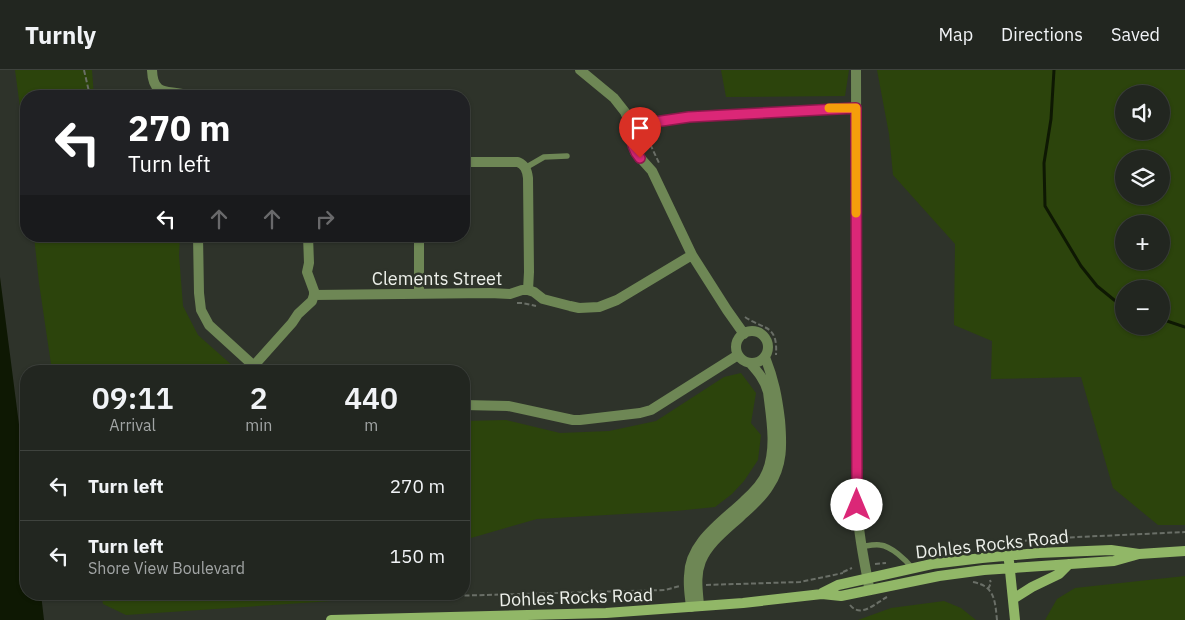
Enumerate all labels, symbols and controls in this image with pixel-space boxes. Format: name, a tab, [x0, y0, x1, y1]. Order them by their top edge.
text: Turnly	[25, 19, 96, 51]
text: Map	[938, 23, 973, 46]
text: Directions	[1001, 23, 1083, 46]
text: Saved	[1111, 23, 1160, 46]
map controls	[1115, 85, 1170, 335]
button: sound	[1115, 85, 1170, 140]
text: 270 m	[128, 105, 231, 151]
pin	[619, 107, 661, 158]
icon: left	[45, 110, 110, 175]
icon: arrive	[626, 114, 654, 142]
text: Turn left	[128, 149, 211, 178]
button: layers	[1115, 150, 1170, 205]
icon: left	[152, 205, 180, 233]
icon: ahead	[205, 205, 233, 233]
icon: ahead	[258, 205, 286, 233]
icon: right	[311, 205, 339, 233]
button: +	[1115, 215, 1170, 270]
street label: Clements Street	[372, 267, 502, 290]
button: −	[1115, 280, 1170, 335]
text: 09:11	[92, 378, 173, 417]
text: 2	[250, 378, 268, 417]
text: 440	[344, 378, 398, 417]
text: Arrival	[109, 415, 156, 435]
text: min	[245, 415, 272, 435]
text: m	[364, 415, 378, 435]
icon: left	[45, 472, 73, 500]
text: Turn left	[88, 474, 164, 498]
text: 270 m	[390, 474, 445, 498]
position arrow	[830, 478, 882, 530]
street label: Dohles Rocks Road	[914, 525, 1070, 563]
text: Turn left	[88, 534, 164, 558]
icon: left	[45, 542, 73, 570]
text: 150 m	[390, 544, 445, 568]
text: Shore View Boulevard	[88, 558, 245, 578]
street label: Dohles Rocks Road	[499, 583, 653, 611]

